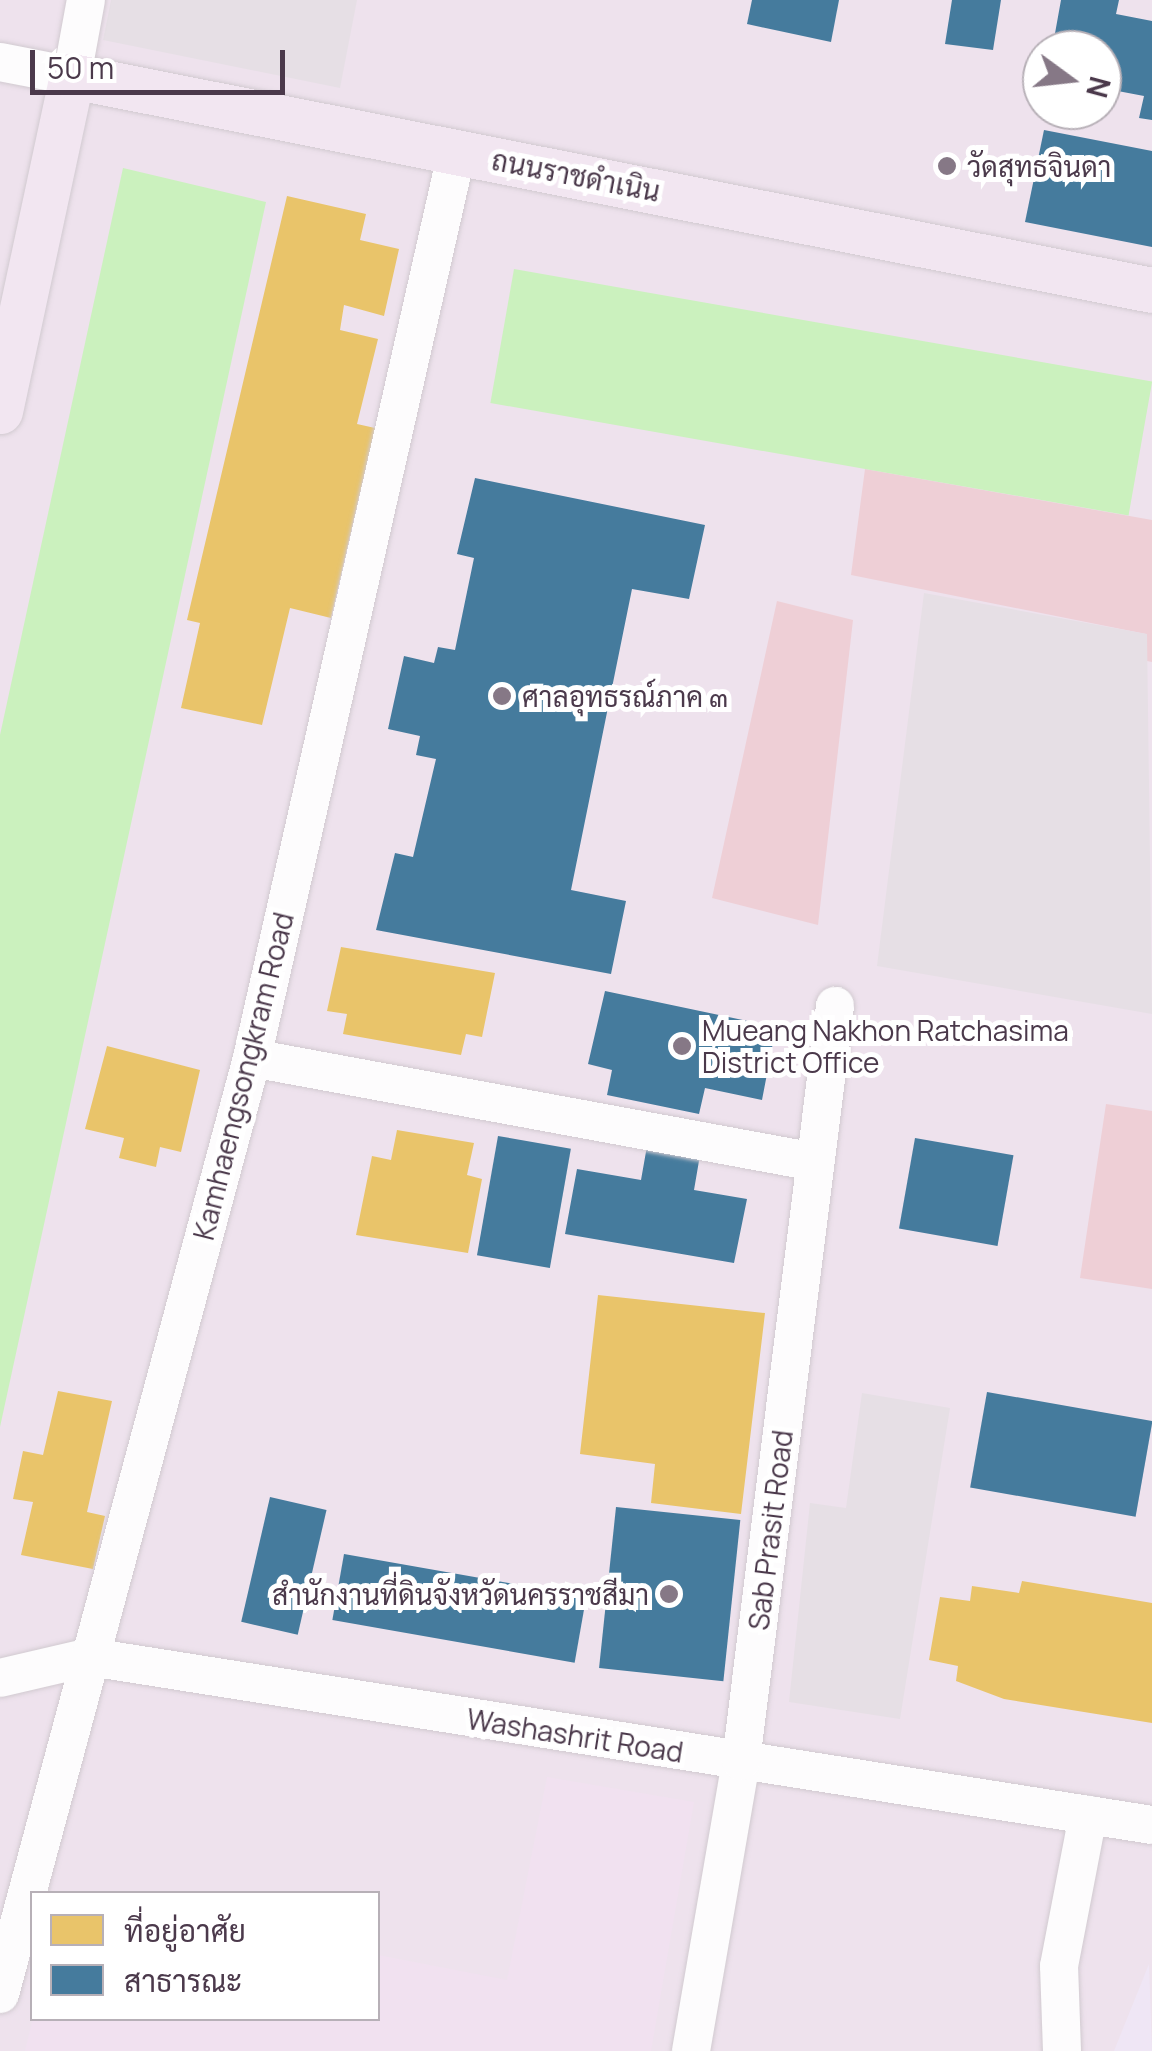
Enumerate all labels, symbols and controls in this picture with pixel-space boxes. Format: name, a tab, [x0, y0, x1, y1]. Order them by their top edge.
scale bar	[35, 30, 290, 92]
north arrow	[1022, 30, 1122, 130]
text: 50 m	[47, 47, 114, 88]
text: N	[1078, 73, 1120, 102]
street label: ถนนราชดำเนิน	[489, 142, 663, 208]
place label: วัดสุทธจินดา	[967, 149, 1111, 183]
marker: วัดสุทธจินดา	[936, 155, 958, 177]
place label: ศาลอุทธรณ์ภาค ๓	[522, 679, 728, 713]
marker: ศาลอุทธรณ์ภาค ๓	[491, 685, 513, 707]
street label: Kamhaengsongkram Road	[186, 909, 300, 1243]
place label: Mueang Nakhon Ratchasima District Office	[702, 1013, 1069, 1079]
marker: Mueang Nakhon Ratchasima District Office	[671, 1035, 693, 1057]
street label: Sab Prasit Road	[741, 1428, 799, 1632]
place label: สำนักงานที่ดินจังหวัดนครราชสีมา	[272, 1577, 649, 1611]
marker: สำนักงานที่ดินจังหวัดนครราชสีมา	[658, 1583, 680, 1605]
street label: Washashrit Road	[464, 1701, 686, 1769]
legend	[30, 1891, 380, 2021]
text: ที่อยู่อาศัย	[124, 1910, 246, 1951]
text: สาธารณะ	[124, 1960, 242, 2001]

